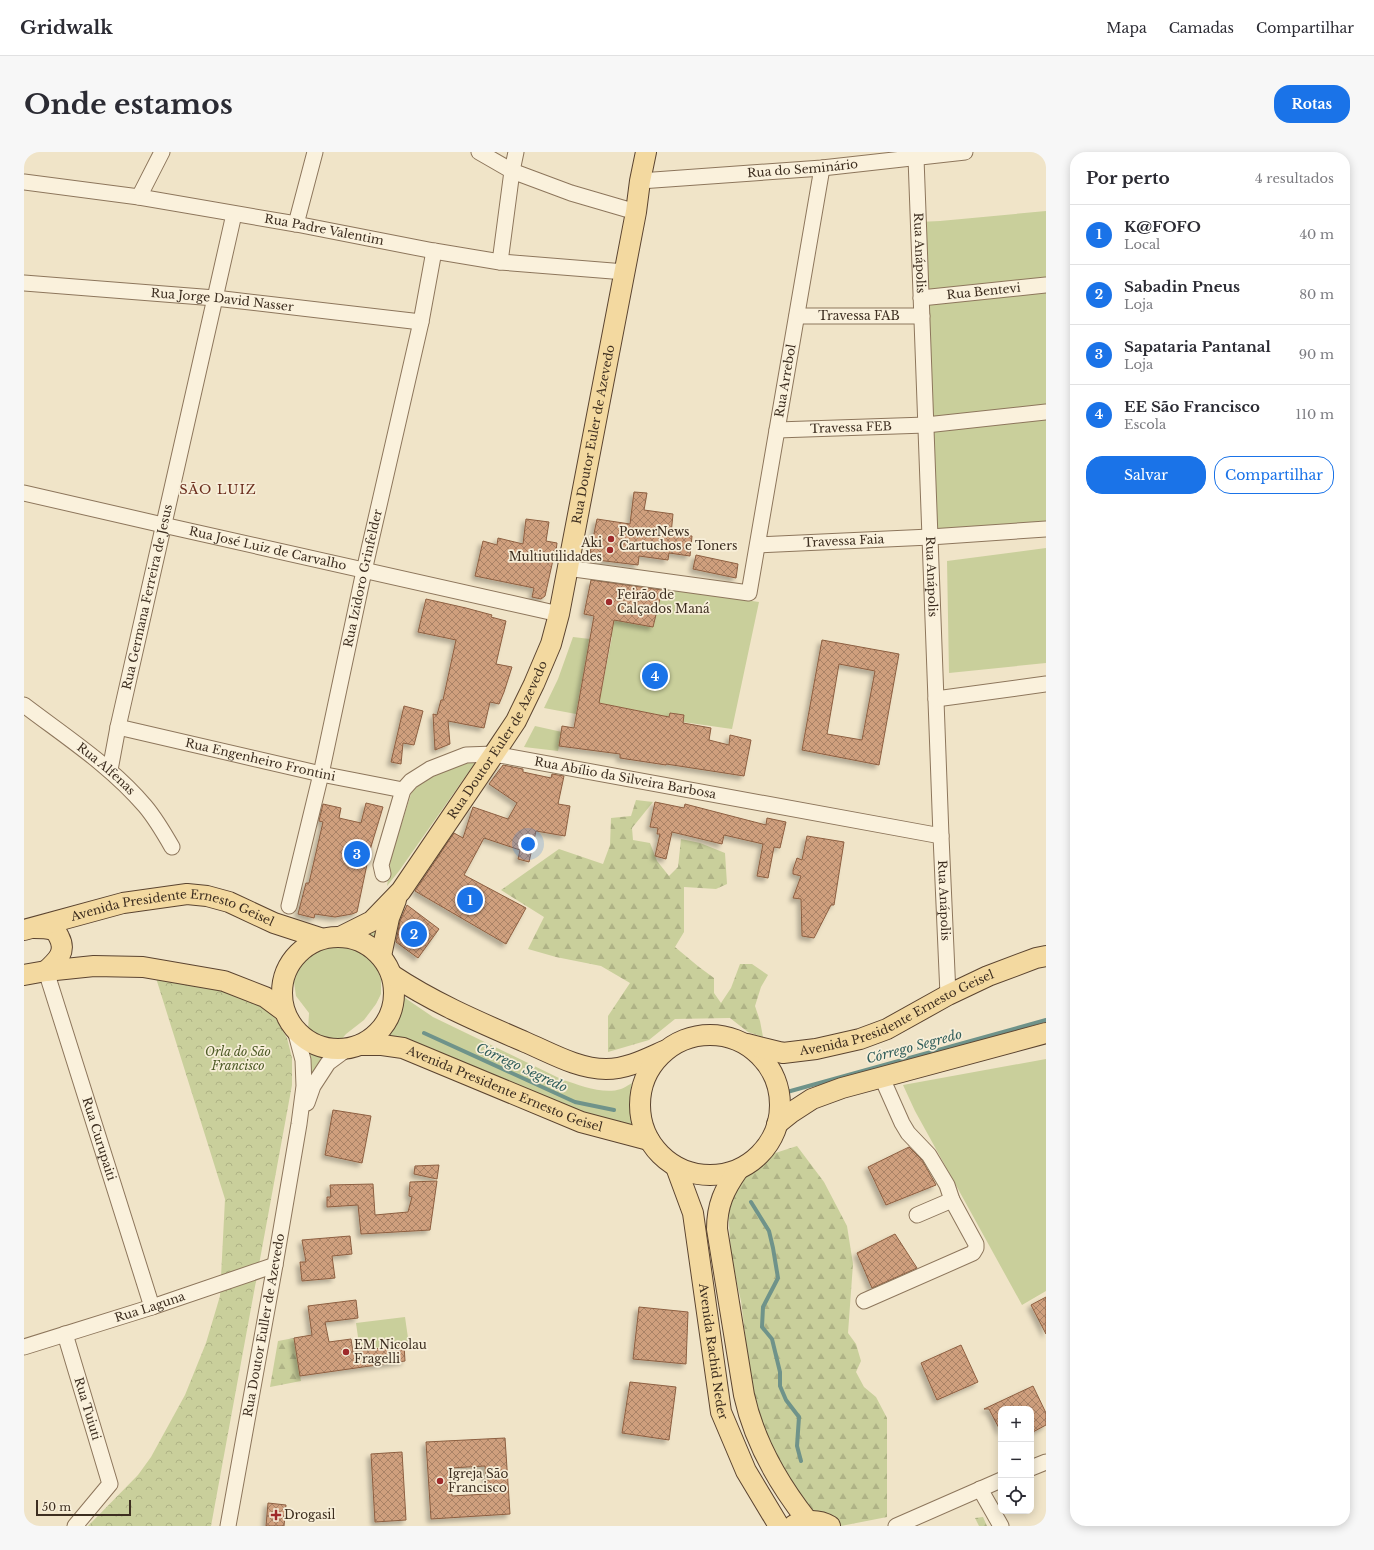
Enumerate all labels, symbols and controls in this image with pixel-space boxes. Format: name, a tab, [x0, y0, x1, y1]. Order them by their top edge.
text: Gridwalk	[20, 16, 113, 39]
text: Mapa	[1106, 19, 1147, 37]
text: Camadas	[1169, 19, 1234, 37]
text: Compartilhar	[1256, 19, 1354, 37]
button: Rotas	[1274, 85, 1350, 123]
text: Onde estamos	[24, 87, 233, 122]
street label: Rua do Seminário	[747, 156, 859, 180]
text: Por perto	[1086, 168, 1170, 189]
text: 4 resultados	[1255, 170, 1334, 187]
street label: Rua Padre Valentim	[263, 211, 385, 248]
street label: Rua Anápolis	[911, 212, 929, 294]
text: K@FOFO	[1124, 217, 1201, 236]
text: 1	[1096, 226, 1102, 243]
text: 40 m	[1299, 226, 1334, 243]
text: Local	[1124, 236, 1160, 253]
text: Sabadin Pneus	[1124, 277, 1240, 296]
street label: Rua Bentevi	[946, 280, 1021, 302]
street label: Rua Jorge David Nasser	[150, 285, 295, 314]
text: 2	[1095, 286, 1103, 303]
text: 80 m	[1299, 286, 1334, 303]
text: Loja	[1124, 296, 1153, 313]
street label: Travessa FAB	[818, 308, 900, 323]
text: Sapataria Pantanal	[1124, 337, 1271, 356]
street label: Rua Doutor Euler de Azevedo	[568, 343, 617, 525]
street label: Rua Arrebol	[771, 343, 799, 419]
text: 3	[1095, 346, 1103, 363]
text: 90 m	[1299, 346, 1334, 363]
text: Loja	[1124, 356, 1153, 373]
text: EE São Francisco	[1124, 397, 1260, 416]
text: 4	[1095, 406, 1103, 423]
text: 110 m	[1295, 406, 1334, 423]
text: Escola	[1124, 416, 1166, 433]
street label: Travessa FEB	[810, 418, 892, 436]
button: Salvar	[1086, 456, 1206, 494]
button: Compartilhar	[1214, 456, 1334, 494]
district label: SÃO LUIZ	[179, 481, 257, 498]
street label: Rua Germana Ferreira de Jesus	[119, 503, 175, 691]
street label: Rua Izidoro Grinfelder	[340, 507, 385, 649]
street label: Rua José Luiz de Carvalho	[188, 523, 348, 573]
place label: PowerNews Cartuchos e Toners	[619, 524, 737, 553]
street label: Travessa Faia	[803, 531, 885, 550]
marker: PowerNews Cartuchos e Toners	[606, 534, 616, 544]
place label: Aki Multiutilidades	[509, 535, 602, 564]
street label: Rua Anápolis	[923, 536, 941, 617]
marker: Aki Multiutilidades	[605, 545, 615, 555]
place label: Feirão de Calçados Maná	[617, 587, 710, 616]
marker: Feirão de Calçados Maná	[604, 597, 614, 607]
street label: Rua Doutor Euler de Azevedo	[444, 658, 550, 822]
pin: 4	[642, 661, 668, 691]
street label: Rua Engenheiro Frontini	[184, 735, 337, 784]
street label: Rua Alfenas	[74, 739, 139, 798]
street label: Rua Abílio da Silveira Barbosa	[533, 754, 718, 802]
your location	[518, 834, 538, 854]
pin: 3	[344, 839, 370, 869]
street label: Rua Anápolis	[935, 860, 954, 941]
pin: 1	[457, 885, 483, 915]
text: Avenida Presidente Ernesto Geisel	[68, 886, 277, 929]
street label: Avenida Presidente Ernesto Geisel	[67, 913, 277, 931]
pin: 2	[401, 919, 427, 949]
street label: Avenida Presidente Ernesto Geisel	[798, 966, 996, 1058]
water label: Córrego Segredo	[864, 1025, 964, 1067]
water label: Córrego Segredo	[474, 1039, 570, 1096]
street label: Avenida Presidente Ernesto Geisel	[404, 1042, 604, 1134]
park label: Orla do São Francisco	[205, 1044, 271, 1073]
street label: Rua Curupaiti	[79, 1095, 120, 1182]
street label: Rua Doutor Euller de Azevedo	[240, 1232, 287, 1418]
street label: Avenida Rachid Neder	[696, 1281, 732, 1422]
street label: Rua Laguna	[113, 1288, 187, 1325]
place label: EM Nicolau Fragelli	[354, 1337, 427, 1366]
marker: EM Nicolau Fragelli	[341, 1347, 351, 1357]
street label: Rua Tuiuti	[71, 1375, 104, 1442]
map controls	[998, 1406, 1034, 1514]
button: +	[998, 1406, 1034, 1442]
button: −	[998, 1442, 1034, 1478]
place label: Igreja São Francisco	[448, 1466, 508, 1495]
marker: Igreja São Francisco	[435, 1476, 445, 1486]
button: locate	[998, 1478, 1034, 1514]
scale bar	[36, 1498, 131, 1517]
text: 50 m	[42, 1500, 71, 1514]
place label: Drogasil	[284, 1507, 335, 1522]
marker: Drogasil	[271, 1510, 281, 1520]

